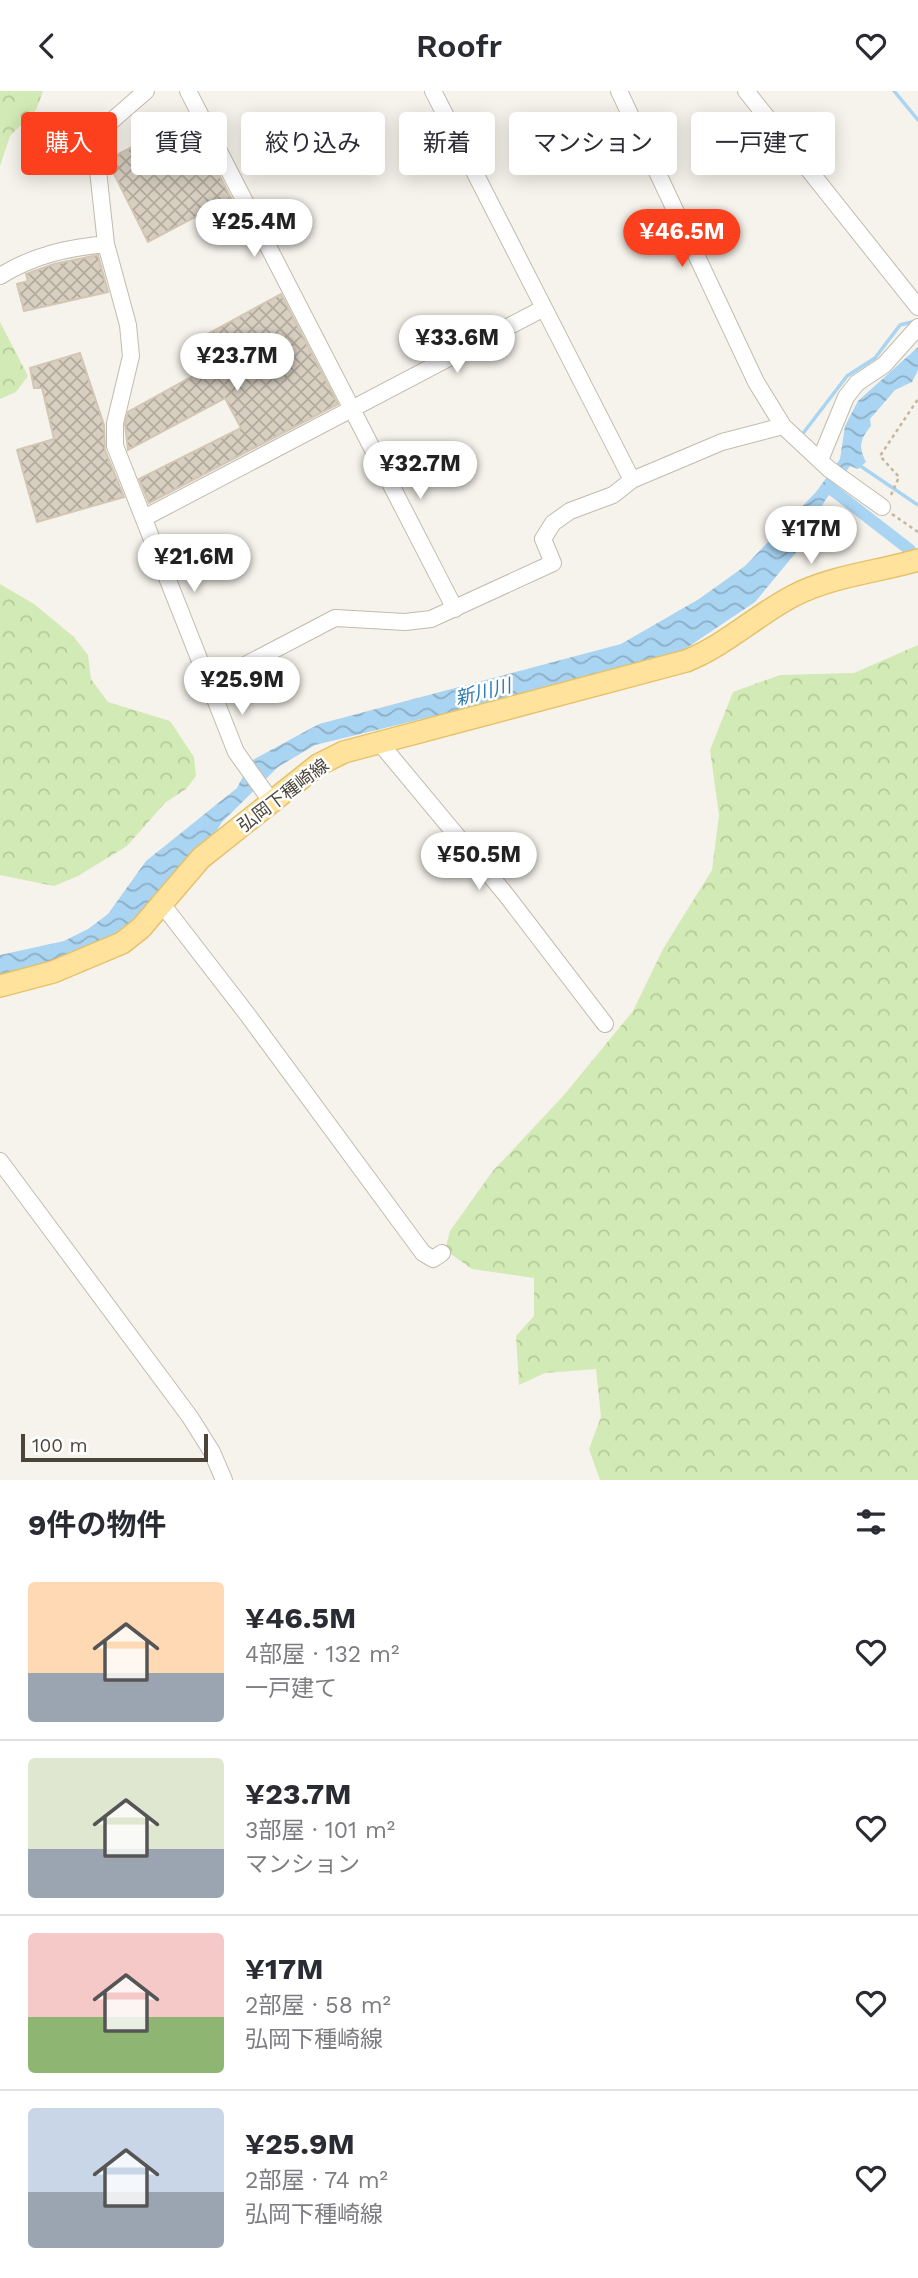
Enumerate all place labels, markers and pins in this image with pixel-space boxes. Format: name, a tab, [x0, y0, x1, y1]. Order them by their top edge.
pin: ¥25.4M	[197, 199, 311, 259]
pin: ¥46.5M	[625, 209, 739, 269]
pin: ¥33.6M	[400, 315, 514, 375]
pin: ¥23.7M	[180, 334, 294, 393]
pin: ¥32.7M	[363, 441, 477, 501]
pin: ¥17M	[770, 507, 852, 566]
pin: ¥21.6M	[137, 535, 251, 594]
pin: ¥25.9M	[185, 657, 299, 717]
pin: ¥50.5M	[422, 833, 536, 892]

